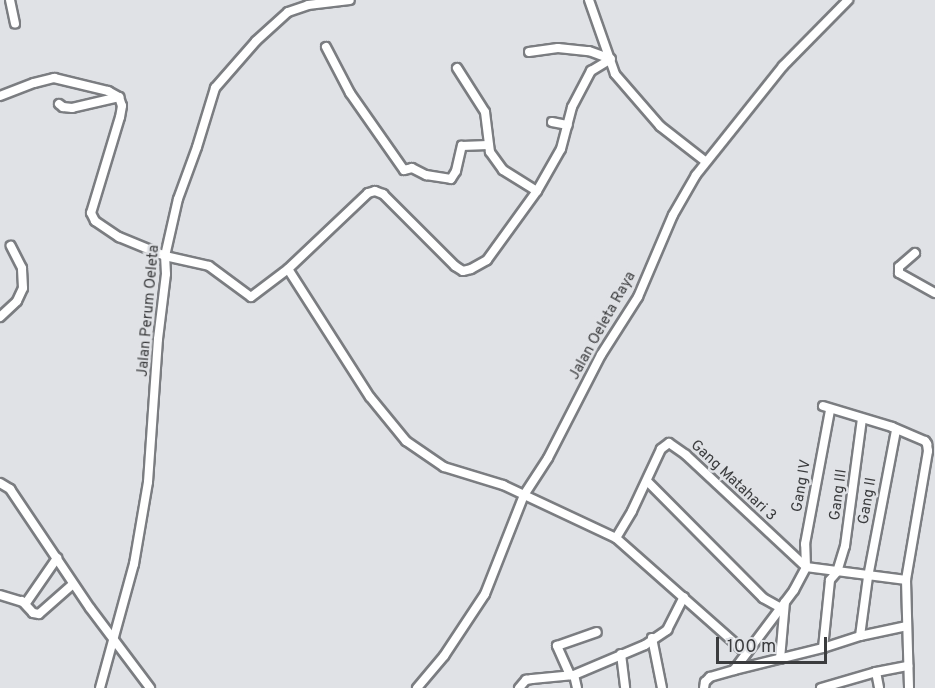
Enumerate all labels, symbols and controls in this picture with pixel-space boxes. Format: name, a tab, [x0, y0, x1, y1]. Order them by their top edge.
street label: Jalan Perum Oeleta	[134, 244, 164, 378]
street label: Jalan Oeleta Raya	[566, 269, 640, 383]
street label: Gang Matahari 3	[686, 437, 780, 525]
street label: Gang IV	[789, 458, 815, 514]
street label: Gang III	[826, 468, 852, 522]
street label: Gang II	[855, 476, 881, 526]
scale bar	[719, 625, 830, 663]
text: 100 m	[727, 636, 776, 659]

